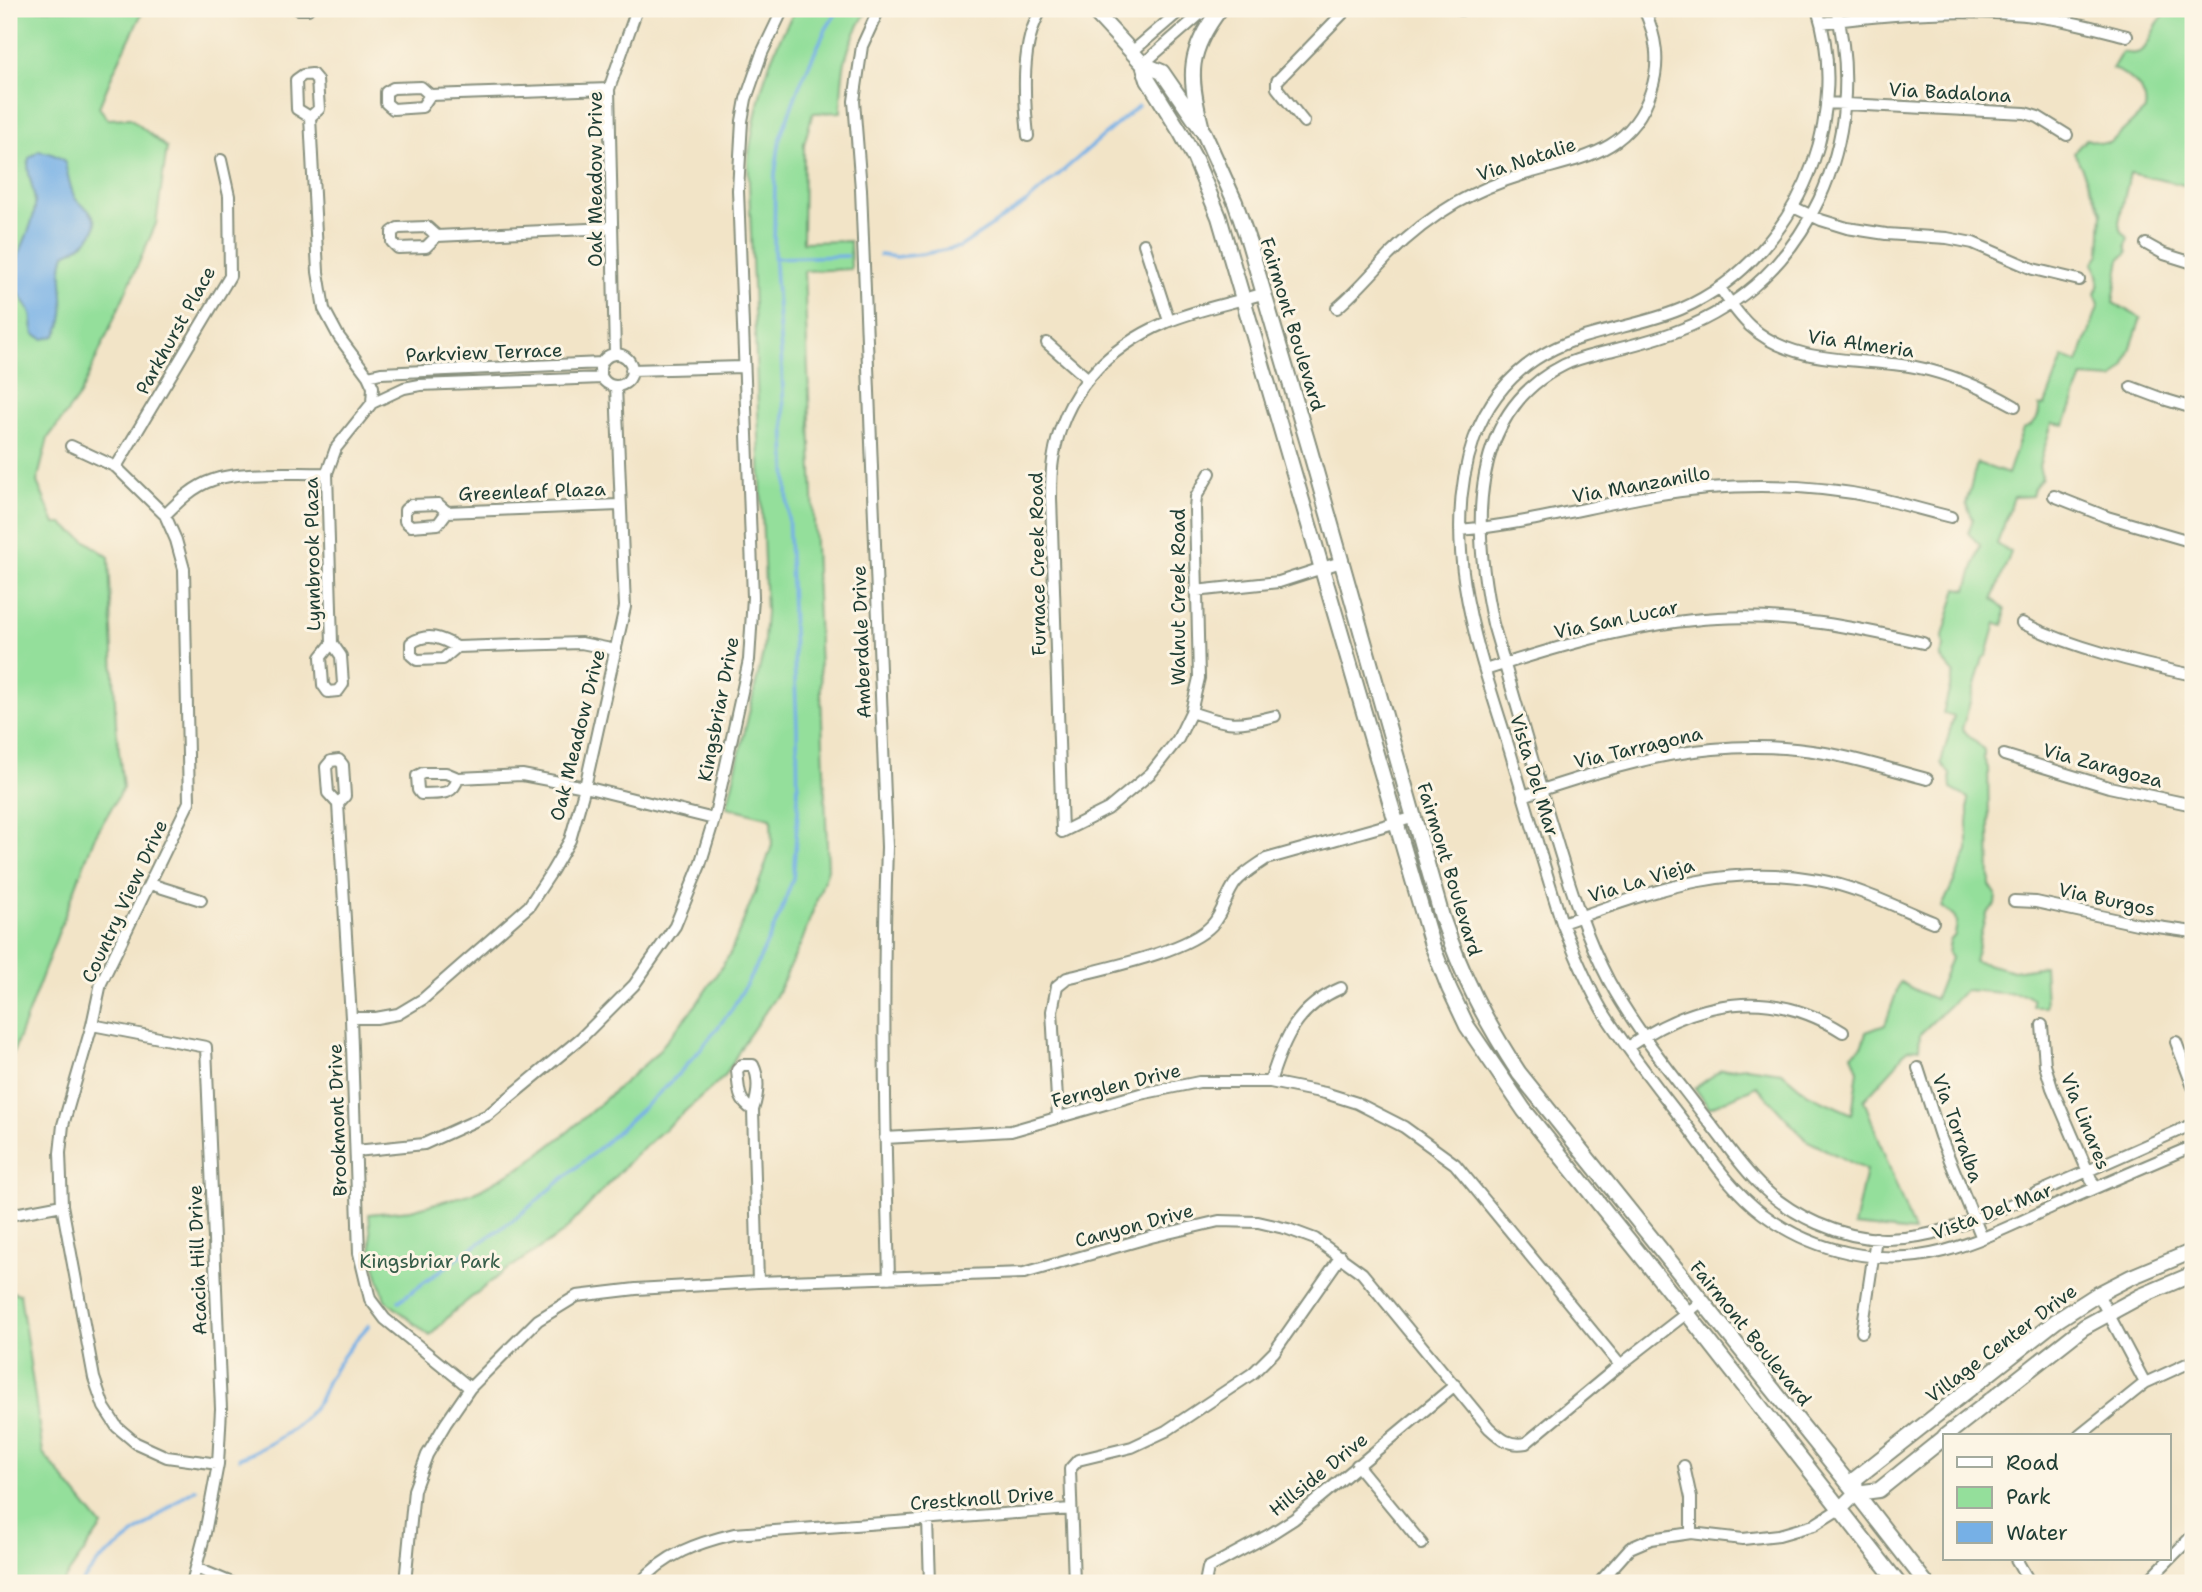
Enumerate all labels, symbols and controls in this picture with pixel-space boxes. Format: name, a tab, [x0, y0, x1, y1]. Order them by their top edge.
street label: Via Badalona	[1888, 77, 2012, 108]
street label: Oak Meadow Drive	[583, 91, 608, 267]
street label: Via Natalie	[1473, 132, 1579, 187]
street label: Fairmont Boulevard	[1254, 234, 1331, 414]
street label: Parkhurst Place	[130, 262, 221, 399]
street label: Via Almeria	[1806, 324, 1916, 363]
street label: Parkview Terrace	[405, 337, 563, 368]
street label: Via Manzanillo	[1570, 460, 1712, 509]
street label: Furnace Creek Road	[1023, 472, 1052, 656]
street label: Greenleaf Plaza	[458, 476, 606, 507]
street label: Lynnbrook Plaza	[299, 477, 326, 631]
street label: Walnut Creek Road	[1166, 508, 1191, 686]
street label: Amberdale Drive	[846, 565, 877, 719]
street label: Via San Lucar	[1552, 594, 1681, 645]
street label: Kingsbriar Drive	[692, 634, 745, 784]
street label: Oak Meadow Drive	[544, 647, 611, 823]
street label: Vista Del Mar	[1504, 711, 1565, 839]
street label: Via Tarragona	[1571, 720, 1705, 774]
street label: Via Zaragoza	[2040, 737, 2166, 794]
street label: Fairmont Boulevard	[1411, 779, 1488, 959]
street label: Country View Drive	[76, 816, 173, 987]
street label: Via La Vieja	[1585, 852, 1698, 909]
street label: Via Burgos	[2056, 877, 2158, 922]
street label: Brookmont Drive	[322, 1043, 353, 1197]
street label: Fernglen Drive	[1049, 1057, 1183, 1114]
street label: Via Linares	[2055, 1069, 2116, 1173]
street label: Via Torralba	[1926, 1071, 1989, 1186]
street label: Vista Del Mar	[1928, 1177, 2056, 1246]
street label: Acacia Hill Drive	[182, 1184, 213, 1336]
street label: Canyon Drive	[1072, 1198, 1196, 1253]
park label: Kingsbriar Park	[359, 1249, 501, 1274]
street label: Fairmont Boulevard	[1684, 1255, 1817, 1411]
street label: Village Center Drive	[1921, 1278, 2082, 1409]
street label: Hillside Drive	[1264, 1427, 1373, 1522]
legend	[1943, 1434, 2170, 1560]
text: Road	[2006, 1449, 2059, 1477]
street label: Crestknoll Drive	[909, 1481, 1055, 1516]
text: Park	[2006, 1483, 2051, 1511]
text: Water	[2006, 1519, 2068, 1547]

